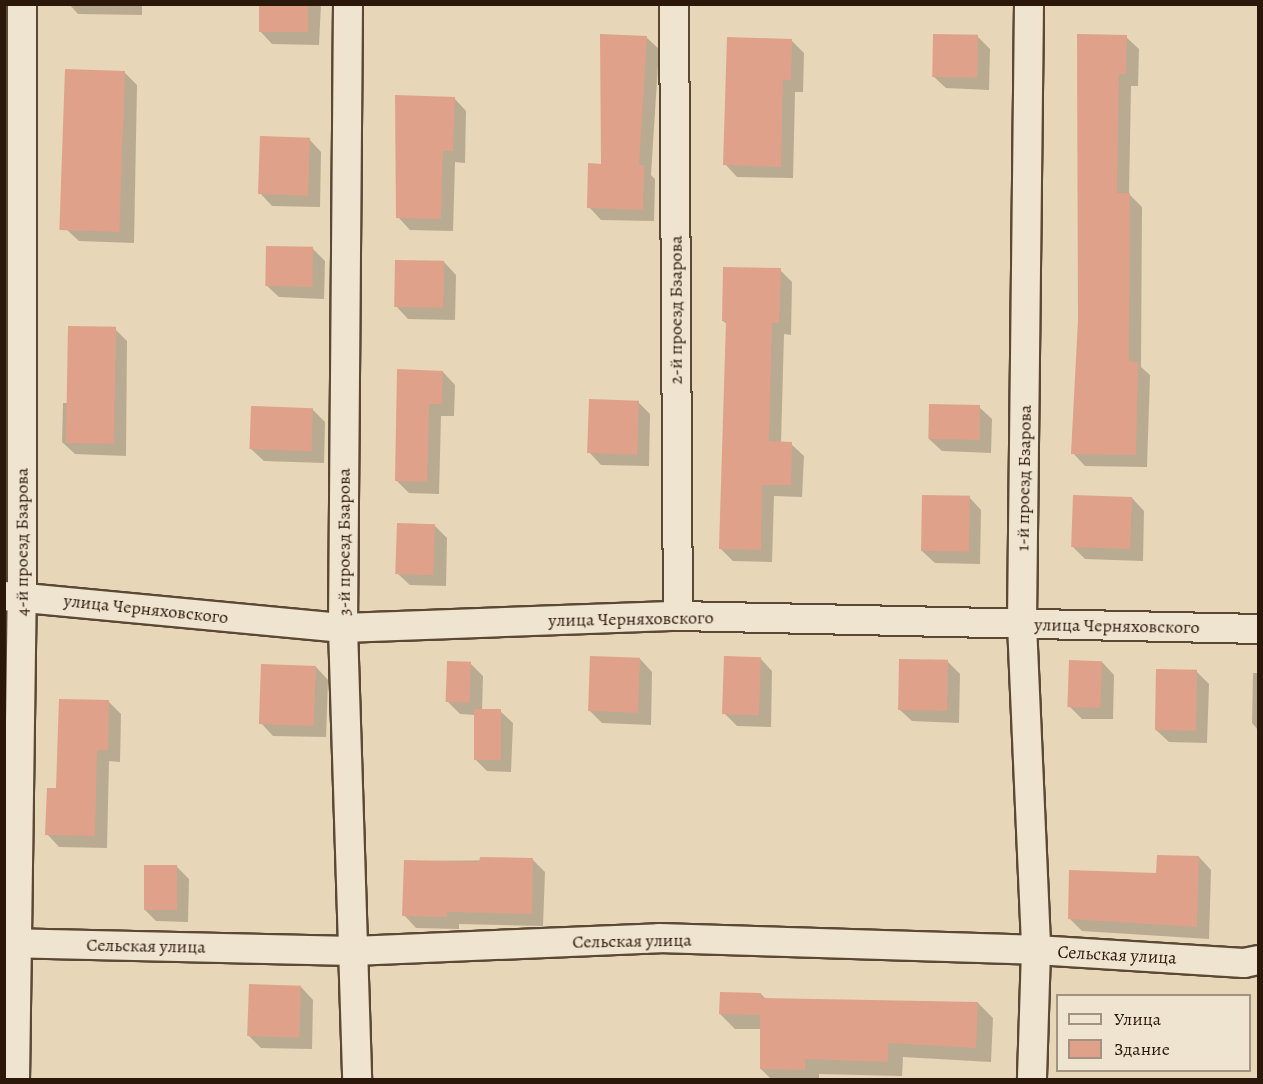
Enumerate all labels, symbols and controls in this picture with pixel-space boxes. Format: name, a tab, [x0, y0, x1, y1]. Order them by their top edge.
street label: 2-й проезд Бзарова	[665, 236, 687, 384]
street label: 1-й проезд Бзарова	[1012, 405, 1036, 551]
street label: 4-й проезд Бзарова	[11, 468, 33, 616]
street label: 3-й проезд Бзарова	[333, 468, 355, 616]
street label: улица Черняховского	[63, 590, 229, 628]
street label: улица Черняховского	[548, 607, 714, 631]
street label: улица Черняховского	[1034, 614, 1200, 638]
street label: Сельская улица	[572, 929, 692, 953]
street label: Сельская улица	[86, 934, 206, 958]
street label: Сельская улица	[1057, 941, 1177, 969]
legend	[1056, 994, 1251, 1072]
text: Улица	[1114, 1007, 1161, 1031]
text: Здание	[1114, 1037, 1170, 1061]

